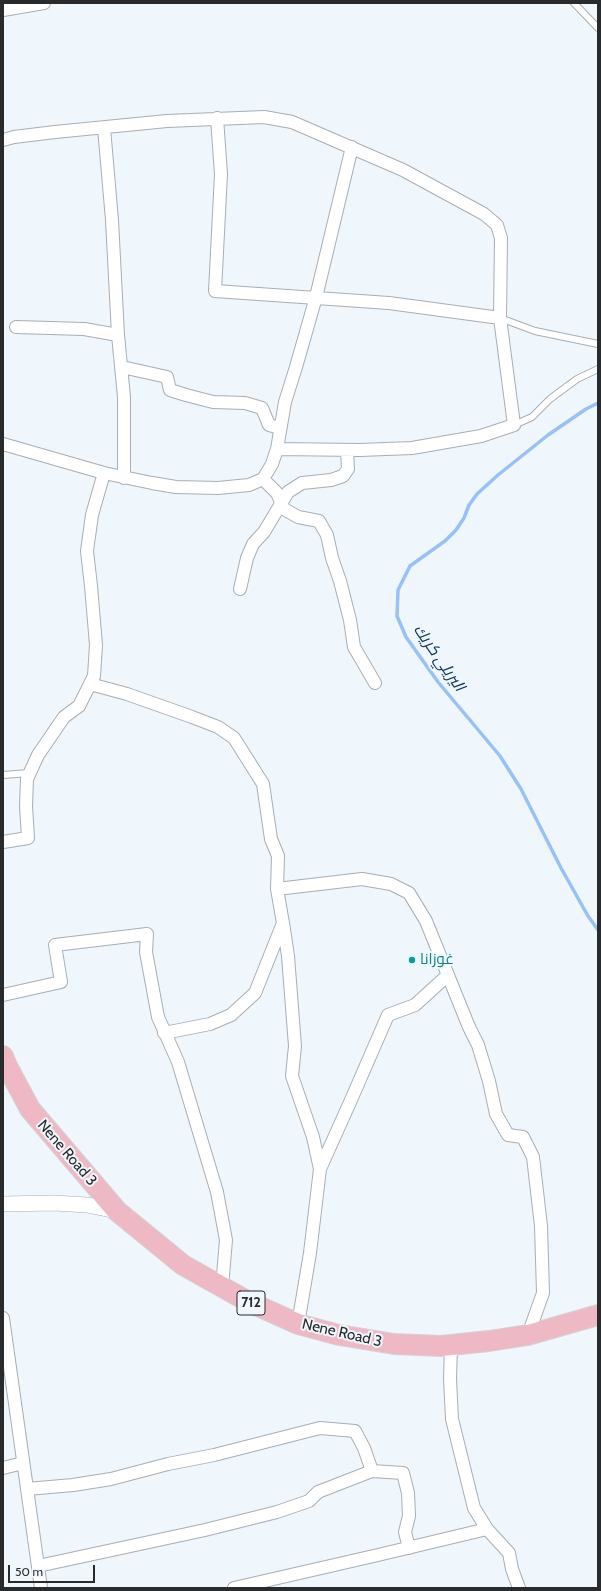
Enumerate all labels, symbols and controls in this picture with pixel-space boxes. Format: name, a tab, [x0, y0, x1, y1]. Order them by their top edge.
water label: اليريلي كريك	[409, 621, 469, 695]
place label: غوزانا	[420, 951, 454, 969]
marker: غوزانا	[407, 955, 417, 965]
street label: Nene Road 3	[33, 1116, 101, 1190]
road number: 712	[237, 1291, 265, 1315]
street label: Nene Road 3	[300, 1315, 384, 1351]
scale bar	[10, 1557, 97, 1583]
text: 50 m	[15, 1564, 43, 1579]

